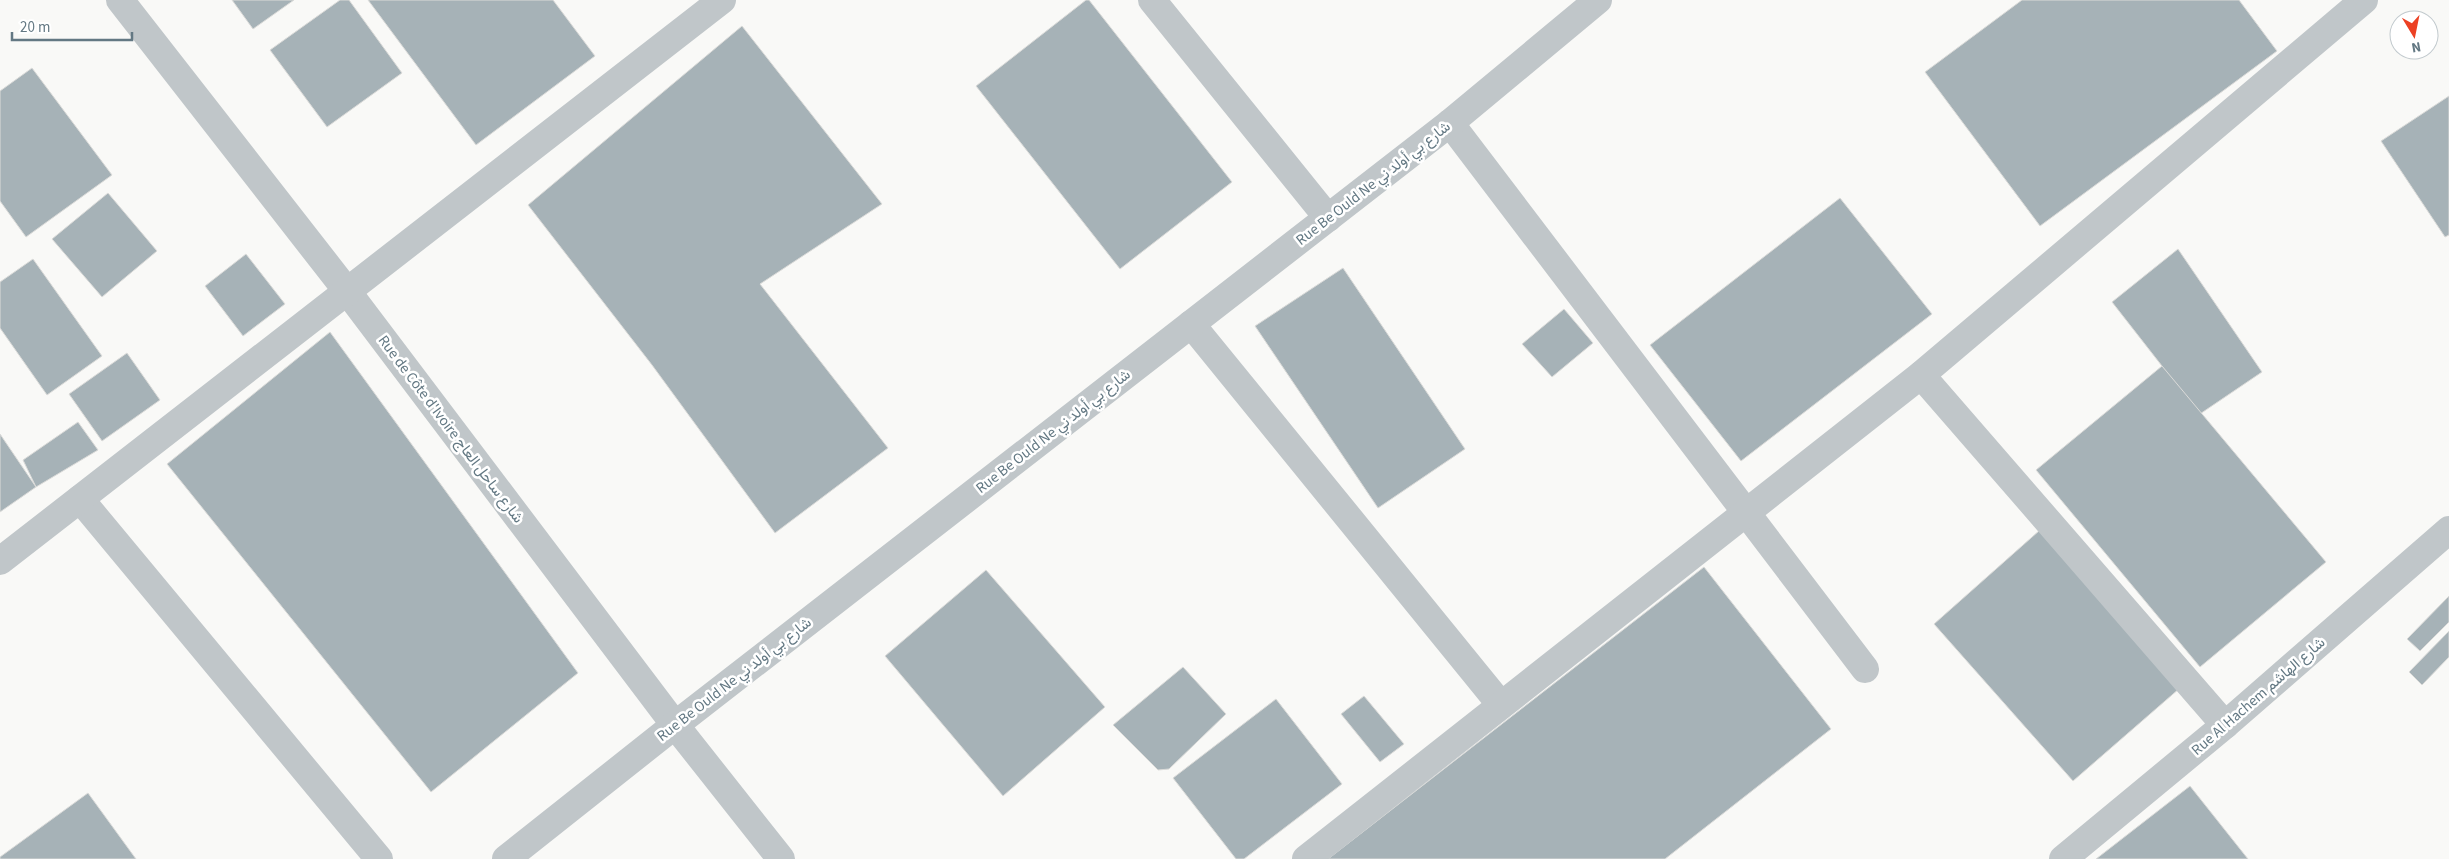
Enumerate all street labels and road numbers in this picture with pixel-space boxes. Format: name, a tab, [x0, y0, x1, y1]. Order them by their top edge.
street label: Rue Be Ould Ne شارع بي أولد ني	[1292, 116, 1456, 252]
street label: Rue de Côte d'Ivoire شارع ساحل العاج	[373, 331, 528, 528]
street label: Rue Be Ould Ne شارع بي أولد ني	[972, 364, 1136, 500]
street label: Rue Be Ould Ne شارع بي أولد ني	[653, 612, 817, 748]
street label: Rue Al Hachem شارع الهاشم	[2187, 632, 2330, 760]

